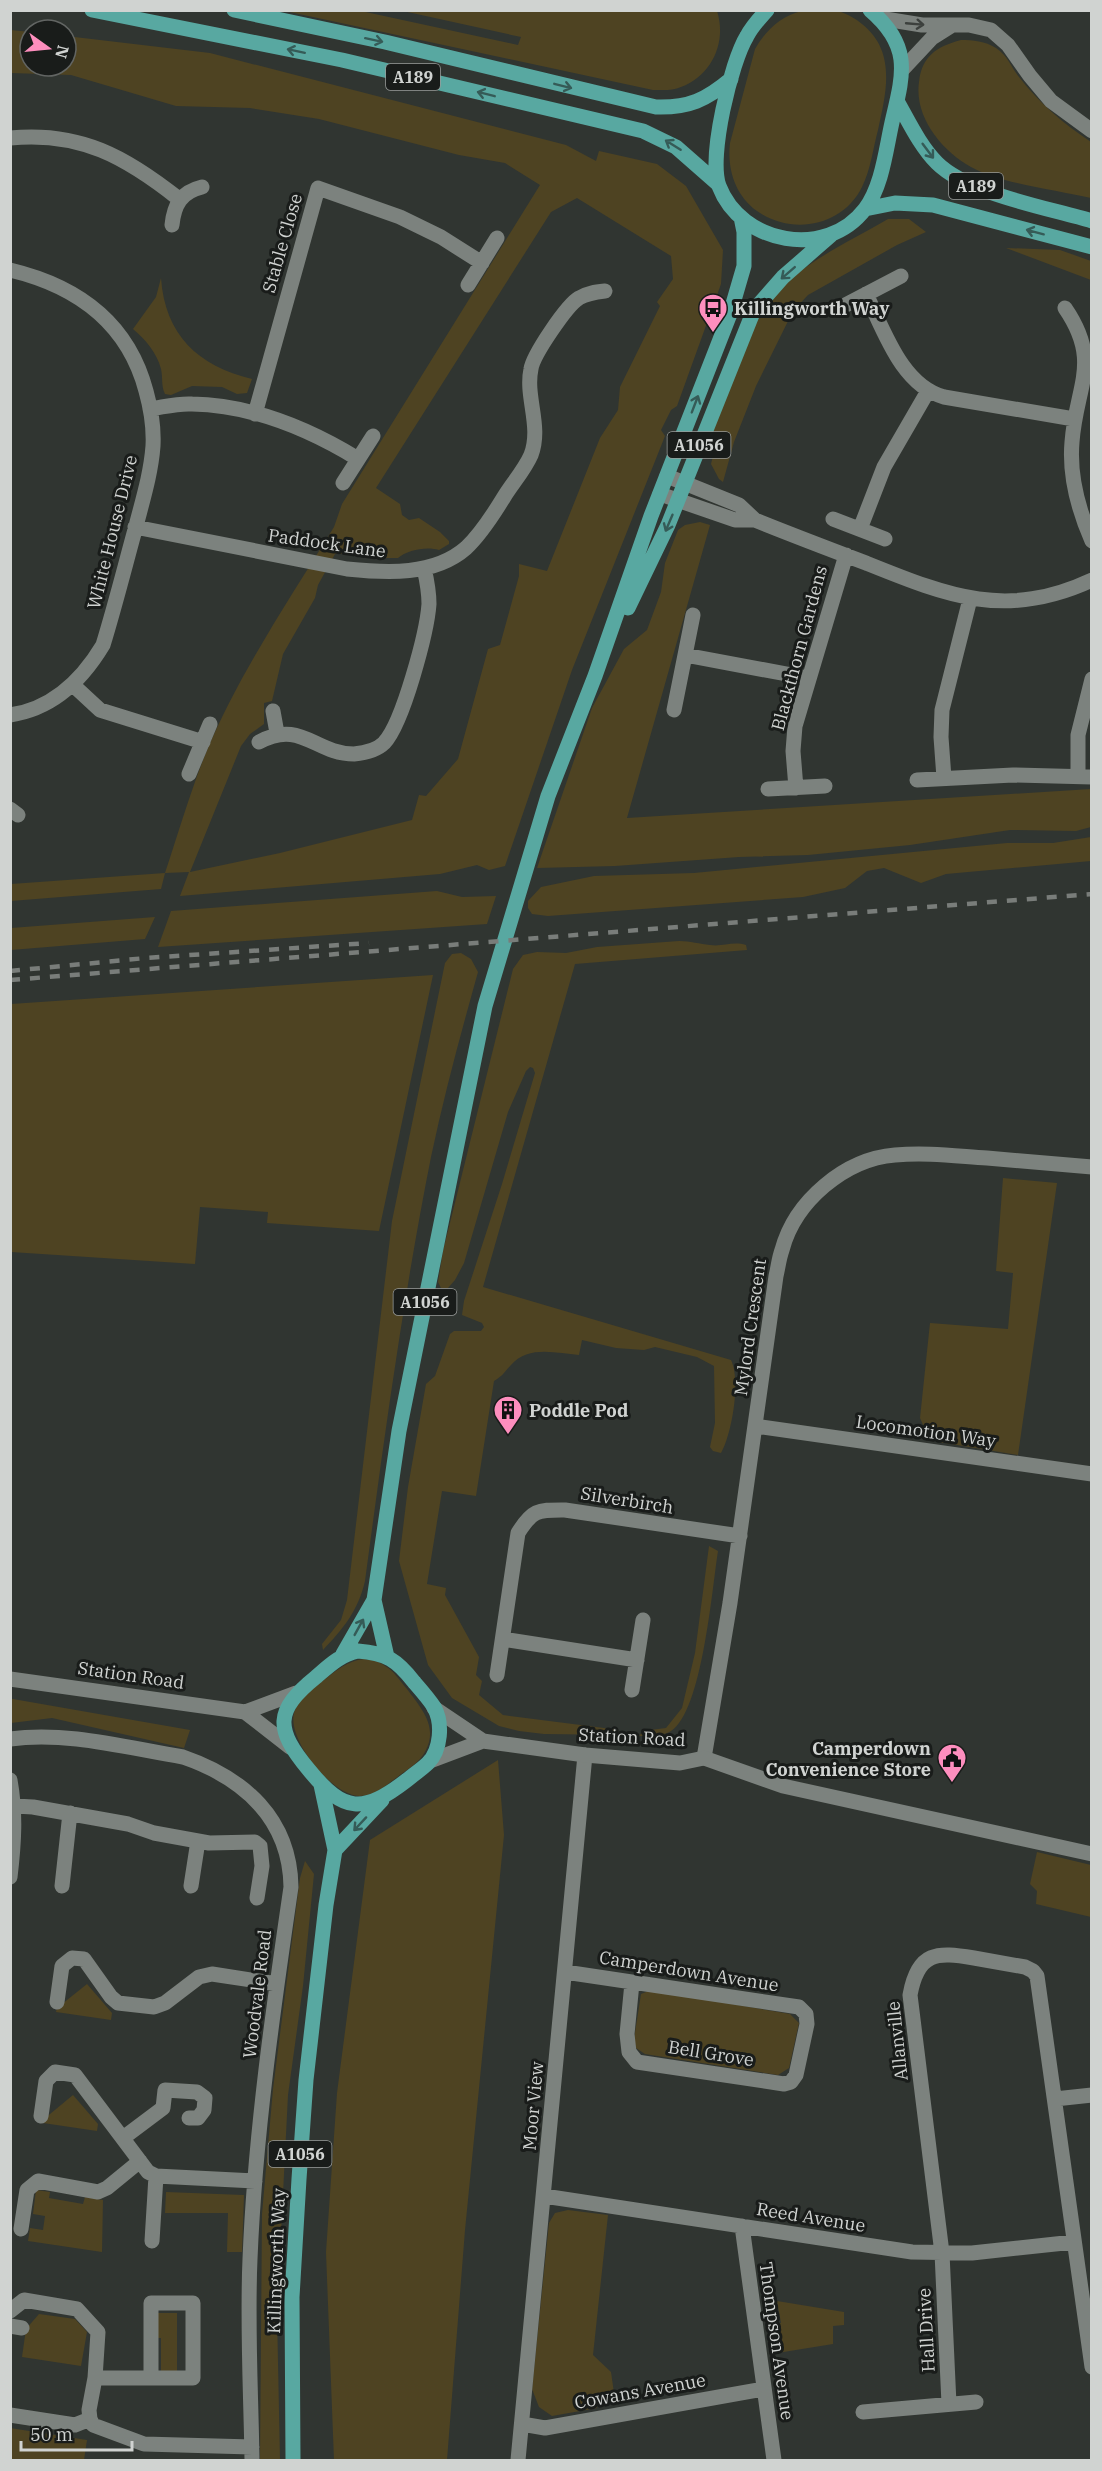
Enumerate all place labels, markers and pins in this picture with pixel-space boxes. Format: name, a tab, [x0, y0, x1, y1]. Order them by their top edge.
bus stop icon: Killingworth Way	[697, 292, 729, 334]
place label: Killingworth Way	[734, 297, 890, 320]
building icon: Poddle Pod	[492, 1394, 524, 1436]
place label: Poddle Pod	[529, 1399, 628, 1422]
place label: Camperdown Convenience Store	[765, 1737, 931, 1781]
public building icon: Camperdown Convenience Store	[936, 1742, 968, 1784]

